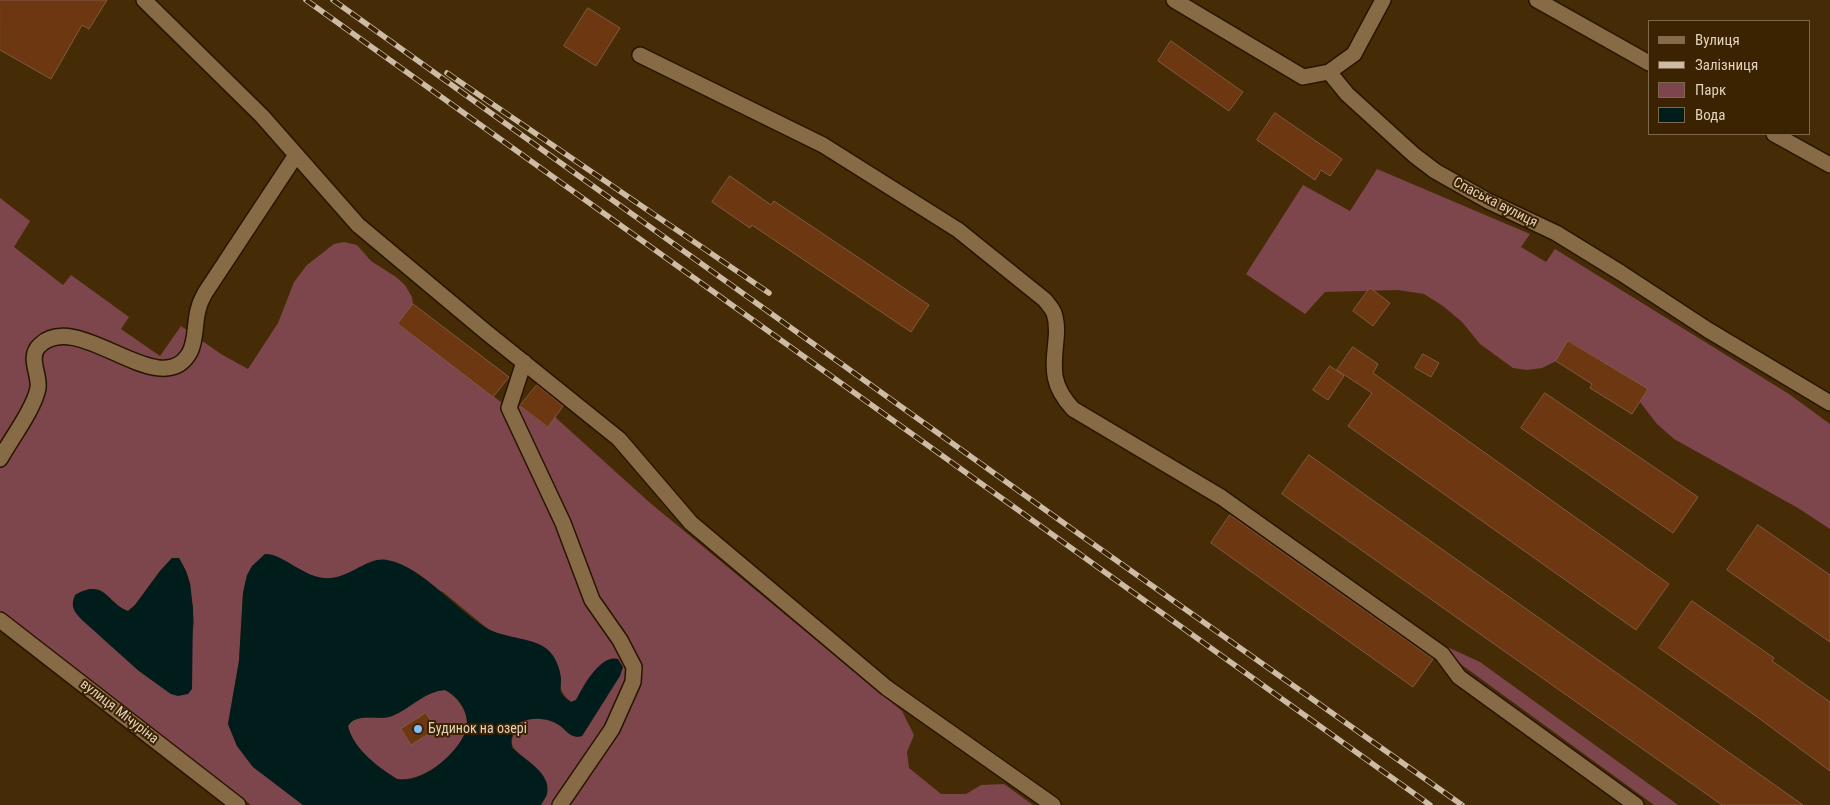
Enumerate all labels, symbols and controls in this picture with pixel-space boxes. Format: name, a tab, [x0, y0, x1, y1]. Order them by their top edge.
legend	[1648, 20, 1810, 135]
text: Вулиця	[1695, 31, 1740, 49]
text: Залізниця	[1695, 56, 1758, 74]
text: Парк	[1695, 81, 1726, 99]
text: Вода	[1695, 106, 1725, 124]
street label: Спаська вулиця	[1450, 175, 1540, 231]
street label: вулиця Мічуріна	[77, 676, 161, 748]
place label: Будинок на озері	[428, 721, 527, 737]
marker: Будинок на озері	[412, 723, 424, 735]

